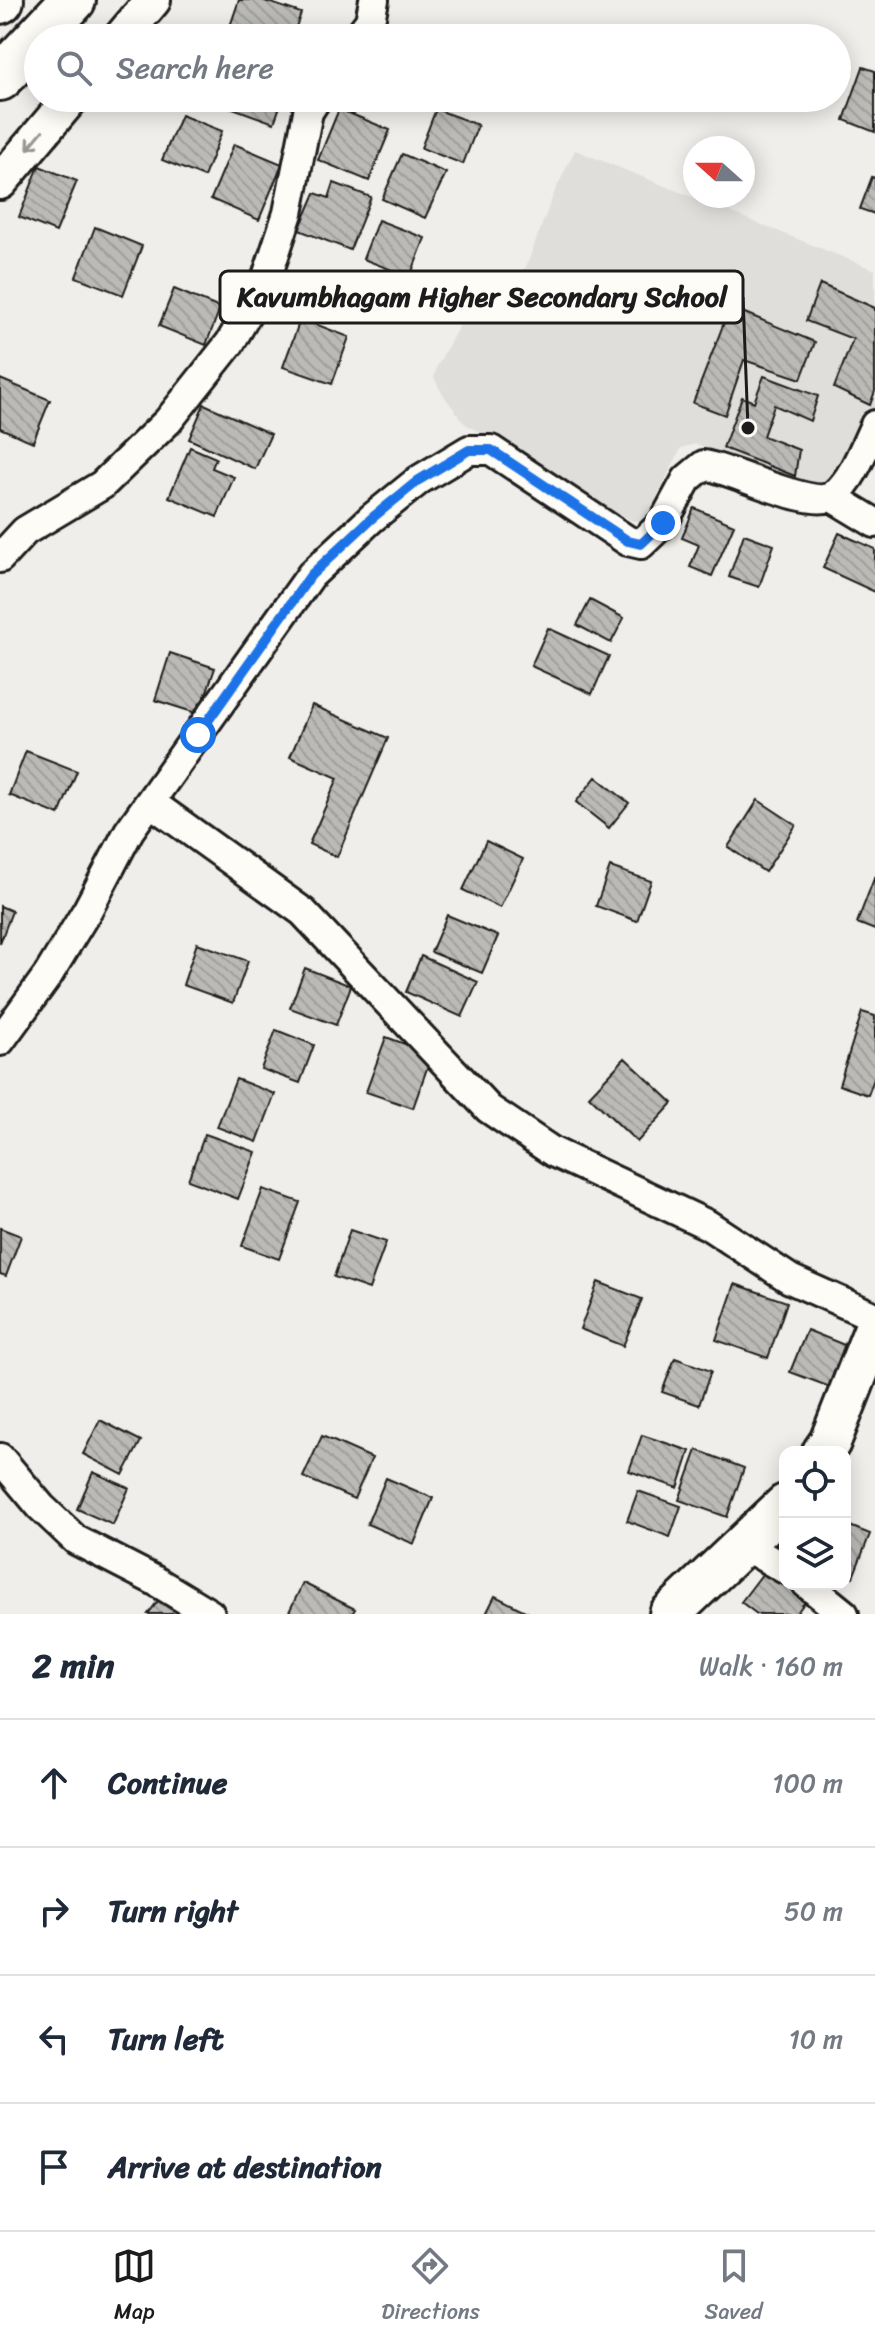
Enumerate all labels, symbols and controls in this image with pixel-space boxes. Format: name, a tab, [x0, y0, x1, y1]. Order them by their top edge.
search box	[24, 24, 851, 112]
text: Search here	[116, 41, 274, 95]
icon: search	[52, 46, 96, 90]
one-way arrow	[26, 129, 44, 150]
north arrow	[683, 136, 755, 208]
callout: Kavumbhagam Higher Secondary School	[220, 271, 743, 323]
text: Kavumbhagam Higher Secondary School	[236, 272, 728, 321]
route end	[645, 505, 681, 541]
route start	[180, 717, 216, 753]
map controls	[779, 1446, 851, 1590]
button: locate	[779, 1446, 851, 1518]
button: layers	[779, 1518, 851, 1590]
text: 2 min	[32, 1636, 114, 1696]
text: Walk · 160 m	[699, 1643, 843, 1689]
text: Continue	[108, 1756, 227, 1810]
text: 100 m	[772, 1760, 843, 1806]
icon: ahead	[32, 1761, 76, 1805]
text: Turn right	[108, 1884, 238, 1938]
text: 50 m	[784, 1888, 843, 1934]
icon: right	[32, 1889, 76, 1933]
text: Turn left	[108, 2012, 224, 2066]
text: 10 m	[789, 2016, 843, 2062]
icon: left	[32, 2017, 76, 2061]
text: Arrive at destination	[108, 2140, 382, 2194]
icon: arrive	[32, 2145, 76, 2189]
tab: Map	[112, 2244, 156, 2331]
tab: Directions	[381, 2244, 480, 2331]
tab: Saved	[705, 2244, 763, 2331]

